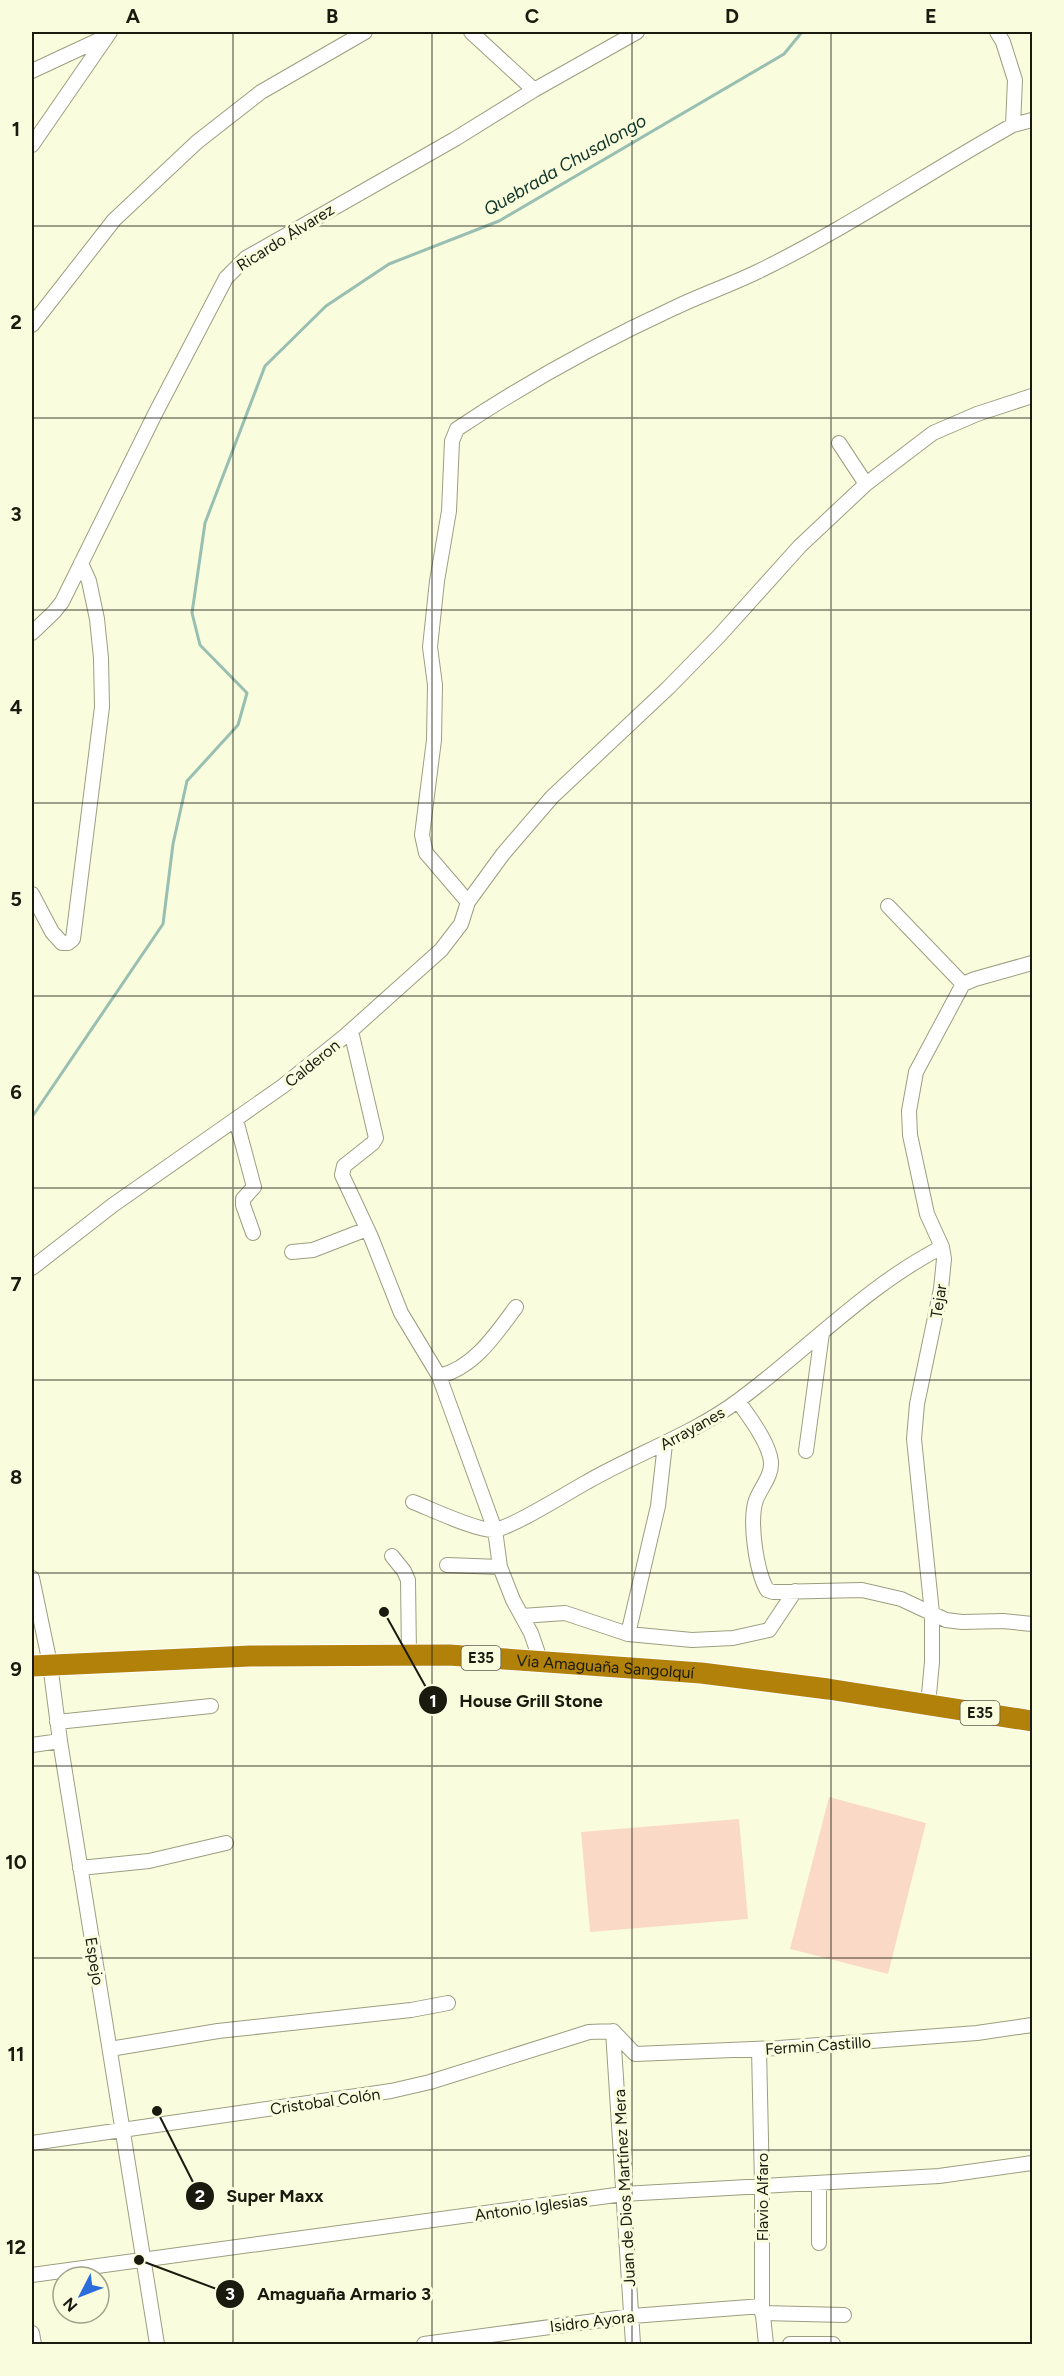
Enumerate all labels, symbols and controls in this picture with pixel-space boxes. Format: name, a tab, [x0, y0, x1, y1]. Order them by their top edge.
text: A	[126, 4, 141, 28]
text: B	[326, 4, 338, 28]
text: C	[525, 4, 539, 28]
text: D	[725, 4, 739, 28]
text: E	[925, 4, 937, 28]
water label: Quebrada Chusalongo	[480, 109, 650, 221]
text: 1	[12, 117, 20, 141]
street label: Ricardo Álvarez	[233, 200, 338, 275]
text: 2	[10, 310, 22, 334]
text: 3	[10, 502, 22, 526]
text: 4	[10, 695, 23, 719]
text: 5	[10, 887, 22, 911]
street label: Calderon	[281, 1036, 344, 1091]
text: 6	[10, 1080, 22, 1104]
text: 7	[10, 1272, 22, 1296]
street label: Tejar	[926, 1282, 951, 1320]
street label: Arrayanes	[656, 1403, 728, 1454]
text: 8	[10, 1465, 22, 1489]
road number: E35	[462, 1646, 500, 1670]
street label: Via Amaguaña Sangolquí	[516, 1651, 696, 1683]
text: 9	[10, 1657, 22, 1681]
callout: House Grill Stone	[418, 1682, 615, 1718]
text: 1	[429, 1690, 437, 1712]
text: House Grill Stone	[459, 1690, 603, 1712]
road number: E35	[960, 1701, 1000, 1725]
text: 10	[5, 1850, 27, 1874]
street label: Espejo	[81, 1936, 108, 1987]
street label: Fermin Castillo	[764, 2032, 872, 2059]
text: 11	[8, 2042, 24, 2066]
street label: Cristobal Colón	[269, 2084, 381, 2119]
street label: Juan de Dios Martínez Mera	[610, 2089, 639, 2287]
street label: Flavio Alfaro	[753, 2153, 772, 2241]
callout: Super Maxx	[185, 2178, 336, 2214]
text: 2	[195, 2185, 205, 2207]
text: Super Maxx	[226, 2185, 324, 2207]
street label: Antonio Iglesias	[473, 2190, 589, 2225]
text: 12	[6, 2235, 26, 2259]
north arrow	[51, 2265, 111, 2325]
callout: Amaguaña Armario 3	[215, 2276, 443, 2312]
text: 3	[225, 2283, 235, 2305]
text: Amaguaña Armario 3	[257, 2283, 431, 2305]
text: N	[59, 2294, 81, 2316]
street label: Isidro Ayora	[549, 2307, 636, 2336]

